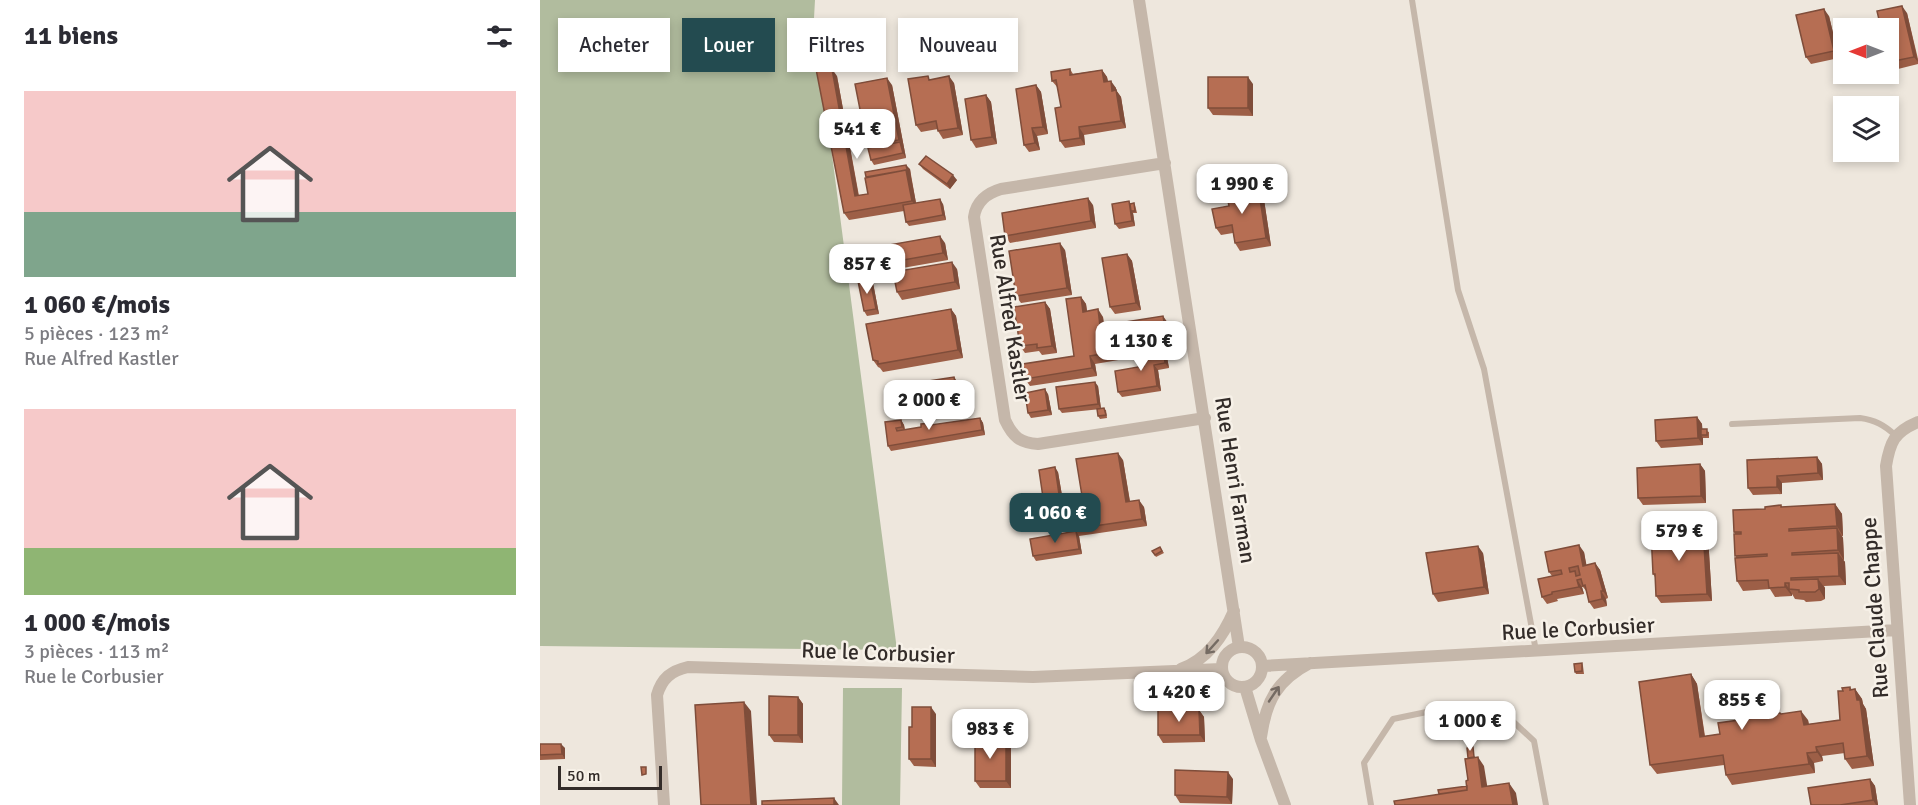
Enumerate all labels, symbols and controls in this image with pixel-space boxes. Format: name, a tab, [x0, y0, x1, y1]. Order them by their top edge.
chip: Acheter	[558, 18, 670, 72]
chip: Louer	[682, 18, 775, 72]
chip: Filtres	[787, 18, 886, 72]
chip: Nouveau	[898, 18, 1018, 72]
north arrow	[1833, 18, 1899, 84]
map controls	[1833, 18, 1899, 162]
text: 11 biens	[24, 20, 118, 52]
icon: filters	[483, 20, 516, 53]
button: layers	[1833, 96, 1899, 162]
pin: 541 €	[815, 109, 899, 160]
text: 541 €	[833, 116, 881, 141]
icon: home	[216, 130, 324, 238]
pin: 1 990 €	[1187, 164, 1297, 215]
text: 1 990 €	[1211, 171, 1273, 196]
street label: Rue Alfred Kastler	[984, 232, 1037, 404]
pin: 857 €	[825, 244, 909, 295]
text: 857 €	[843, 251, 891, 276]
text: 1 060 €/mois	[24, 289, 170, 321]
text: 5 pièces · 123 m²	[24, 321, 169, 346]
pin: 1 130 €	[1086, 321, 1196, 372]
text: 1 130 €	[1110, 328, 1172, 353]
text: Rue Alfred Kastler	[24, 346, 179, 371]
pin: 2 000 €	[874, 380, 984, 431]
text: 2 000 €	[898, 387, 960, 412]
street label: Rue Henri Farman	[1209, 395, 1262, 565]
icon: home	[216, 448, 324, 556]
pin: 1 060 €	[1000, 493, 1110, 544]
text: 1 060 €	[1024, 500, 1086, 525]
pin: 579 €	[1637, 511, 1721, 562]
street label: Rue Claude Chappe	[1855, 516, 1894, 700]
text: 579 €	[1655, 518, 1703, 543]
text: 1 000 €/mois	[24, 607, 170, 639]
street label: Rue le Corbusier	[1501, 611, 1655, 646]
street label: Rue le Corbusier	[801, 636, 955, 669]
text: 3 pièces · 113 m²	[24, 639, 169, 664]
one-way arrow	[1205, 639, 1219, 654]
text: Rue le Corbusier	[24, 664, 164, 689]
pin: 1 420 €	[1124, 672, 1234, 723]
text: 1 420 €	[1148, 679, 1210, 704]
pin: 855 €	[1700, 680, 1784, 731]
one-way arrow	[1269, 686, 1281, 703]
text: 855 €	[1718, 687, 1766, 712]
pin: 1 000 €	[1415, 701, 1525, 752]
text: 1 000 €	[1439, 708, 1501, 733]
pin: 983 €	[948, 709, 1032, 760]
text: 983 €	[966, 716, 1014, 741]
scale bar	[558, 763, 662, 790]
text: 50 m	[567, 766, 601, 786]

